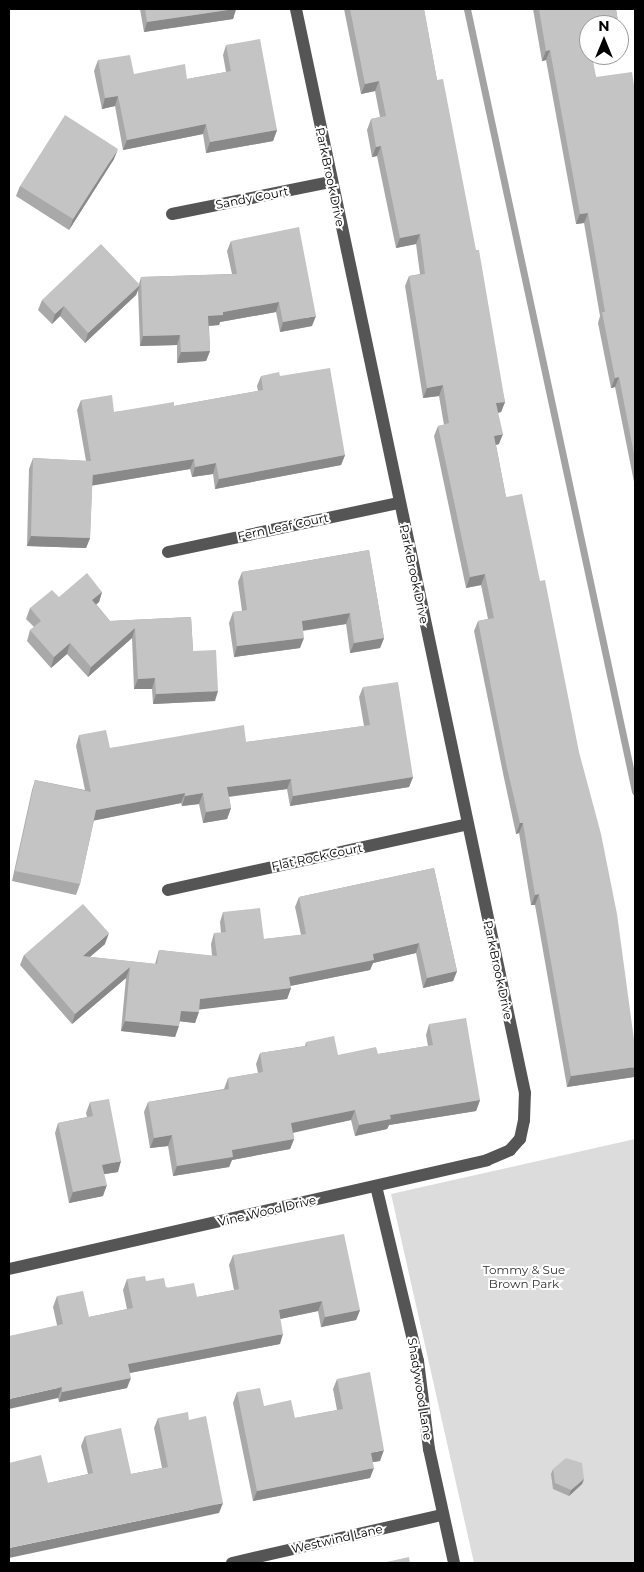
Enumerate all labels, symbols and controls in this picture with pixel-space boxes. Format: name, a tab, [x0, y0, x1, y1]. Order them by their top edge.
north arrow	[579, 15, 629, 65]
text: N	[598, 17, 610, 35]
street label: Park Brook Drive	[312, 126, 348, 228]
street label: Sandy Court	[214, 184, 290, 212]
street label: Fern Leaf Court	[236, 510, 330, 544]
street label: Park Brook Drive	[396, 523, 432, 625]
street label: Flat Rock Court	[270, 840, 364, 874]
street label: Park Brook Drive	[480, 919, 516, 1021]
street label: Vine Wood Drive	[217, 1193, 317, 1229]
park label: Tommy & Sue Brown Park	[483, 1263, 565, 1291]
street label: Shadywood Lane	[405, 1337, 435, 1441]
street label: Westwind Lane	[290, 1522, 384, 1556]

